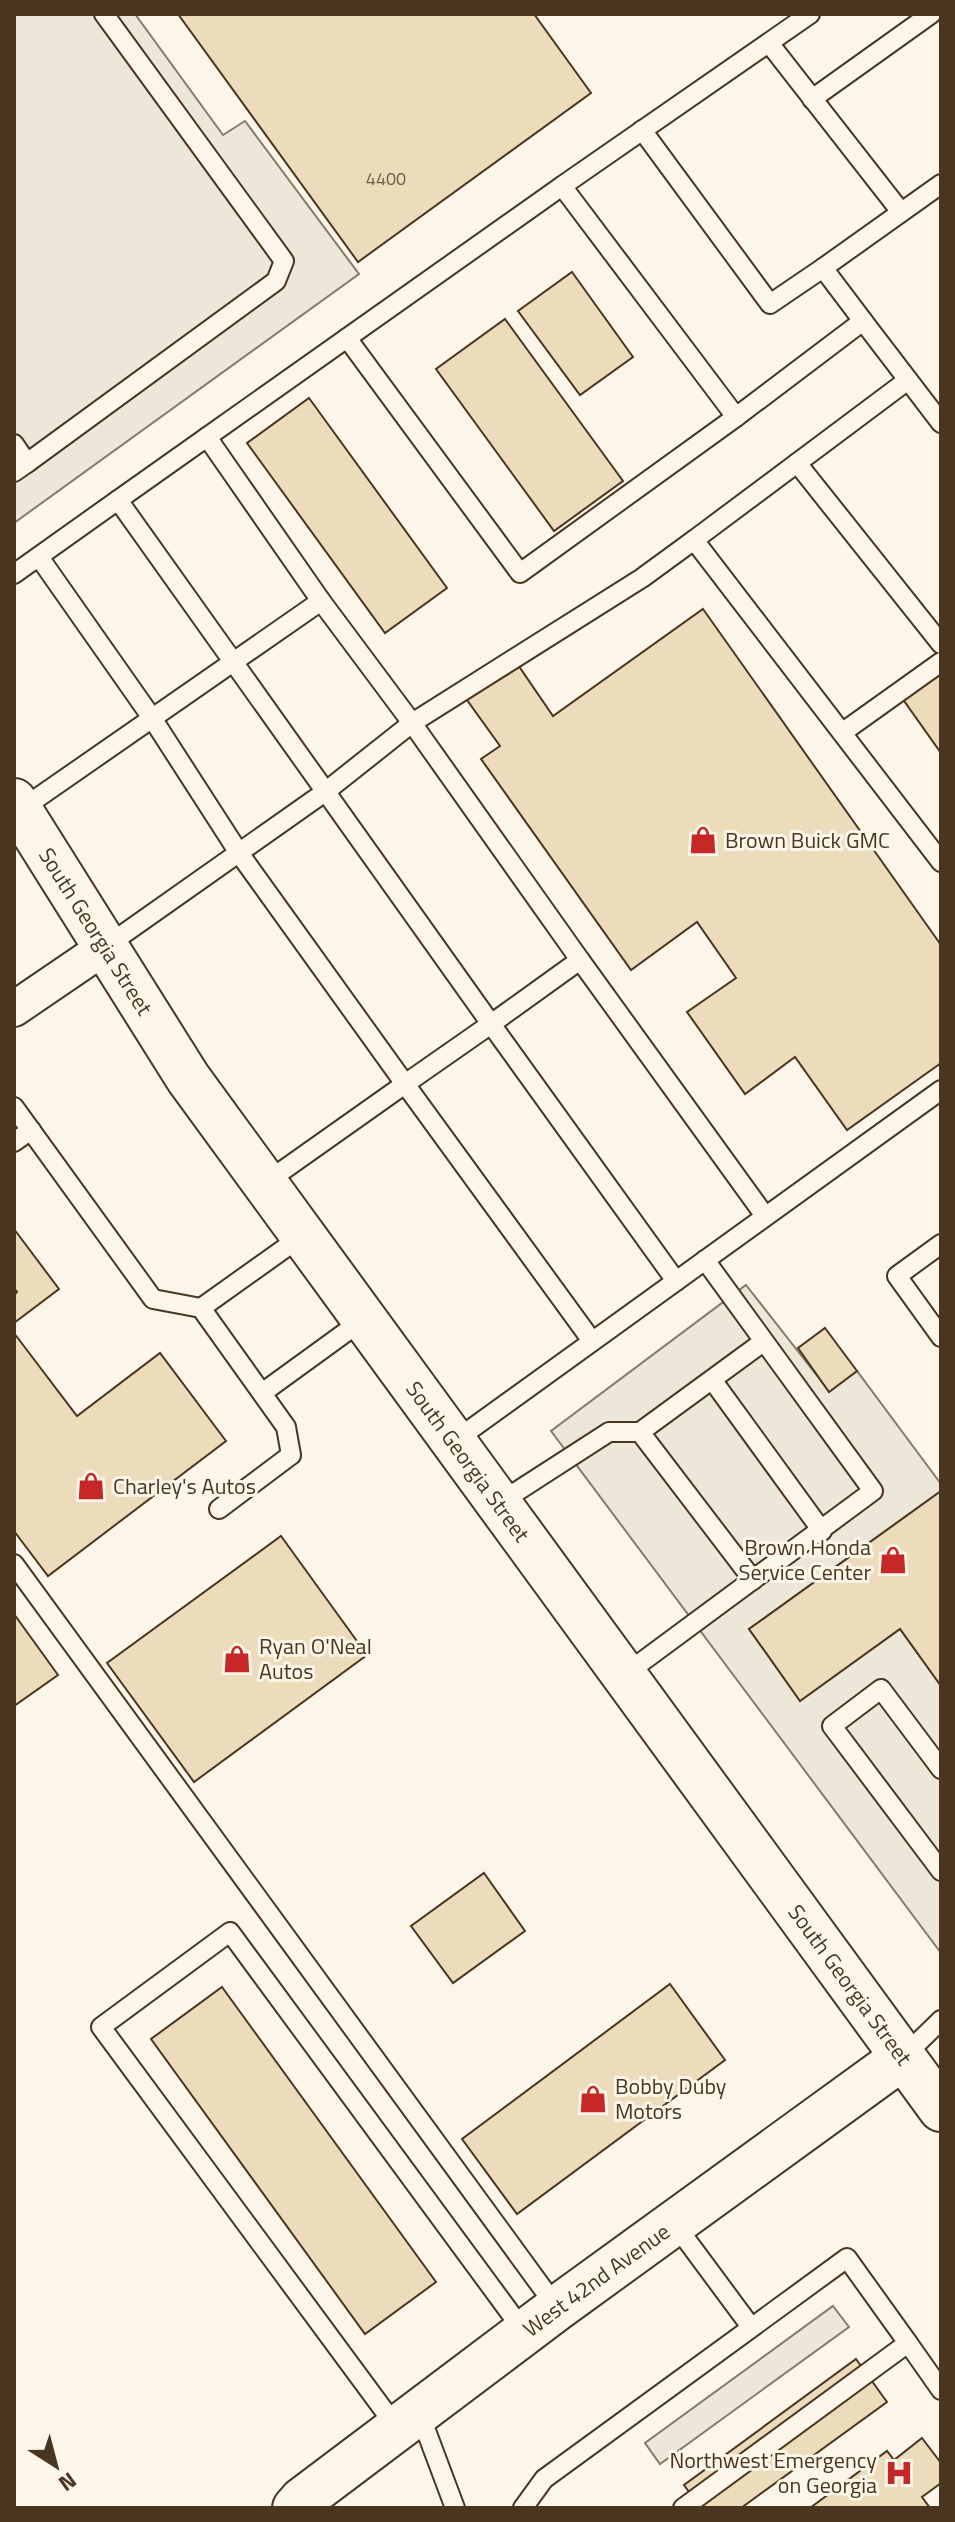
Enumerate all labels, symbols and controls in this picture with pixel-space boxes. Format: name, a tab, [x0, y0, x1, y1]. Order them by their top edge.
house number: 4400	[366, 165, 406, 192]
place label: Brown Buick GMC	[725, 823, 890, 857]
shop icon: Brown Buick GMC	[688, 825, 718, 855]
street label: South Georgia Street	[30, 841, 162, 1022]
street label: South Georgia Street	[398, 1374, 539, 1549]
place label: Charley's Autos	[113, 1469, 256, 1503]
shop icon: Charley's Autos	[76, 1471, 106, 1501]
place label: Brown Honda Service Center	[738, 1530, 871, 1589]
shop icon: Brown Honda Service Center	[878, 1545, 908, 1575]
place label: Ryan O'Neal Autos	[259, 1629, 372, 1688]
shop icon: Ryan O'Neal Autos	[222, 1644, 252, 1674]
street label: South Georgia Street	[780, 1897, 921, 2073]
place label: Bobby Duby Motors	[615, 2069, 727, 2128]
shop icon: Bobby Duby Motors	[578, 2084, 608, 2114]
street label: West 42nd Avenue	[515, 2215, 677, 2345]
north arrow	[16, 2426, 96, 2506]
place label: Northwest Emergency on Georgia	[669, 2443, 877, 2502]
hospital icon: Northwest Emergency on Georgia	[884, 2458, 914, 2488]
text: N	[52, 2464, 84, 2500]

